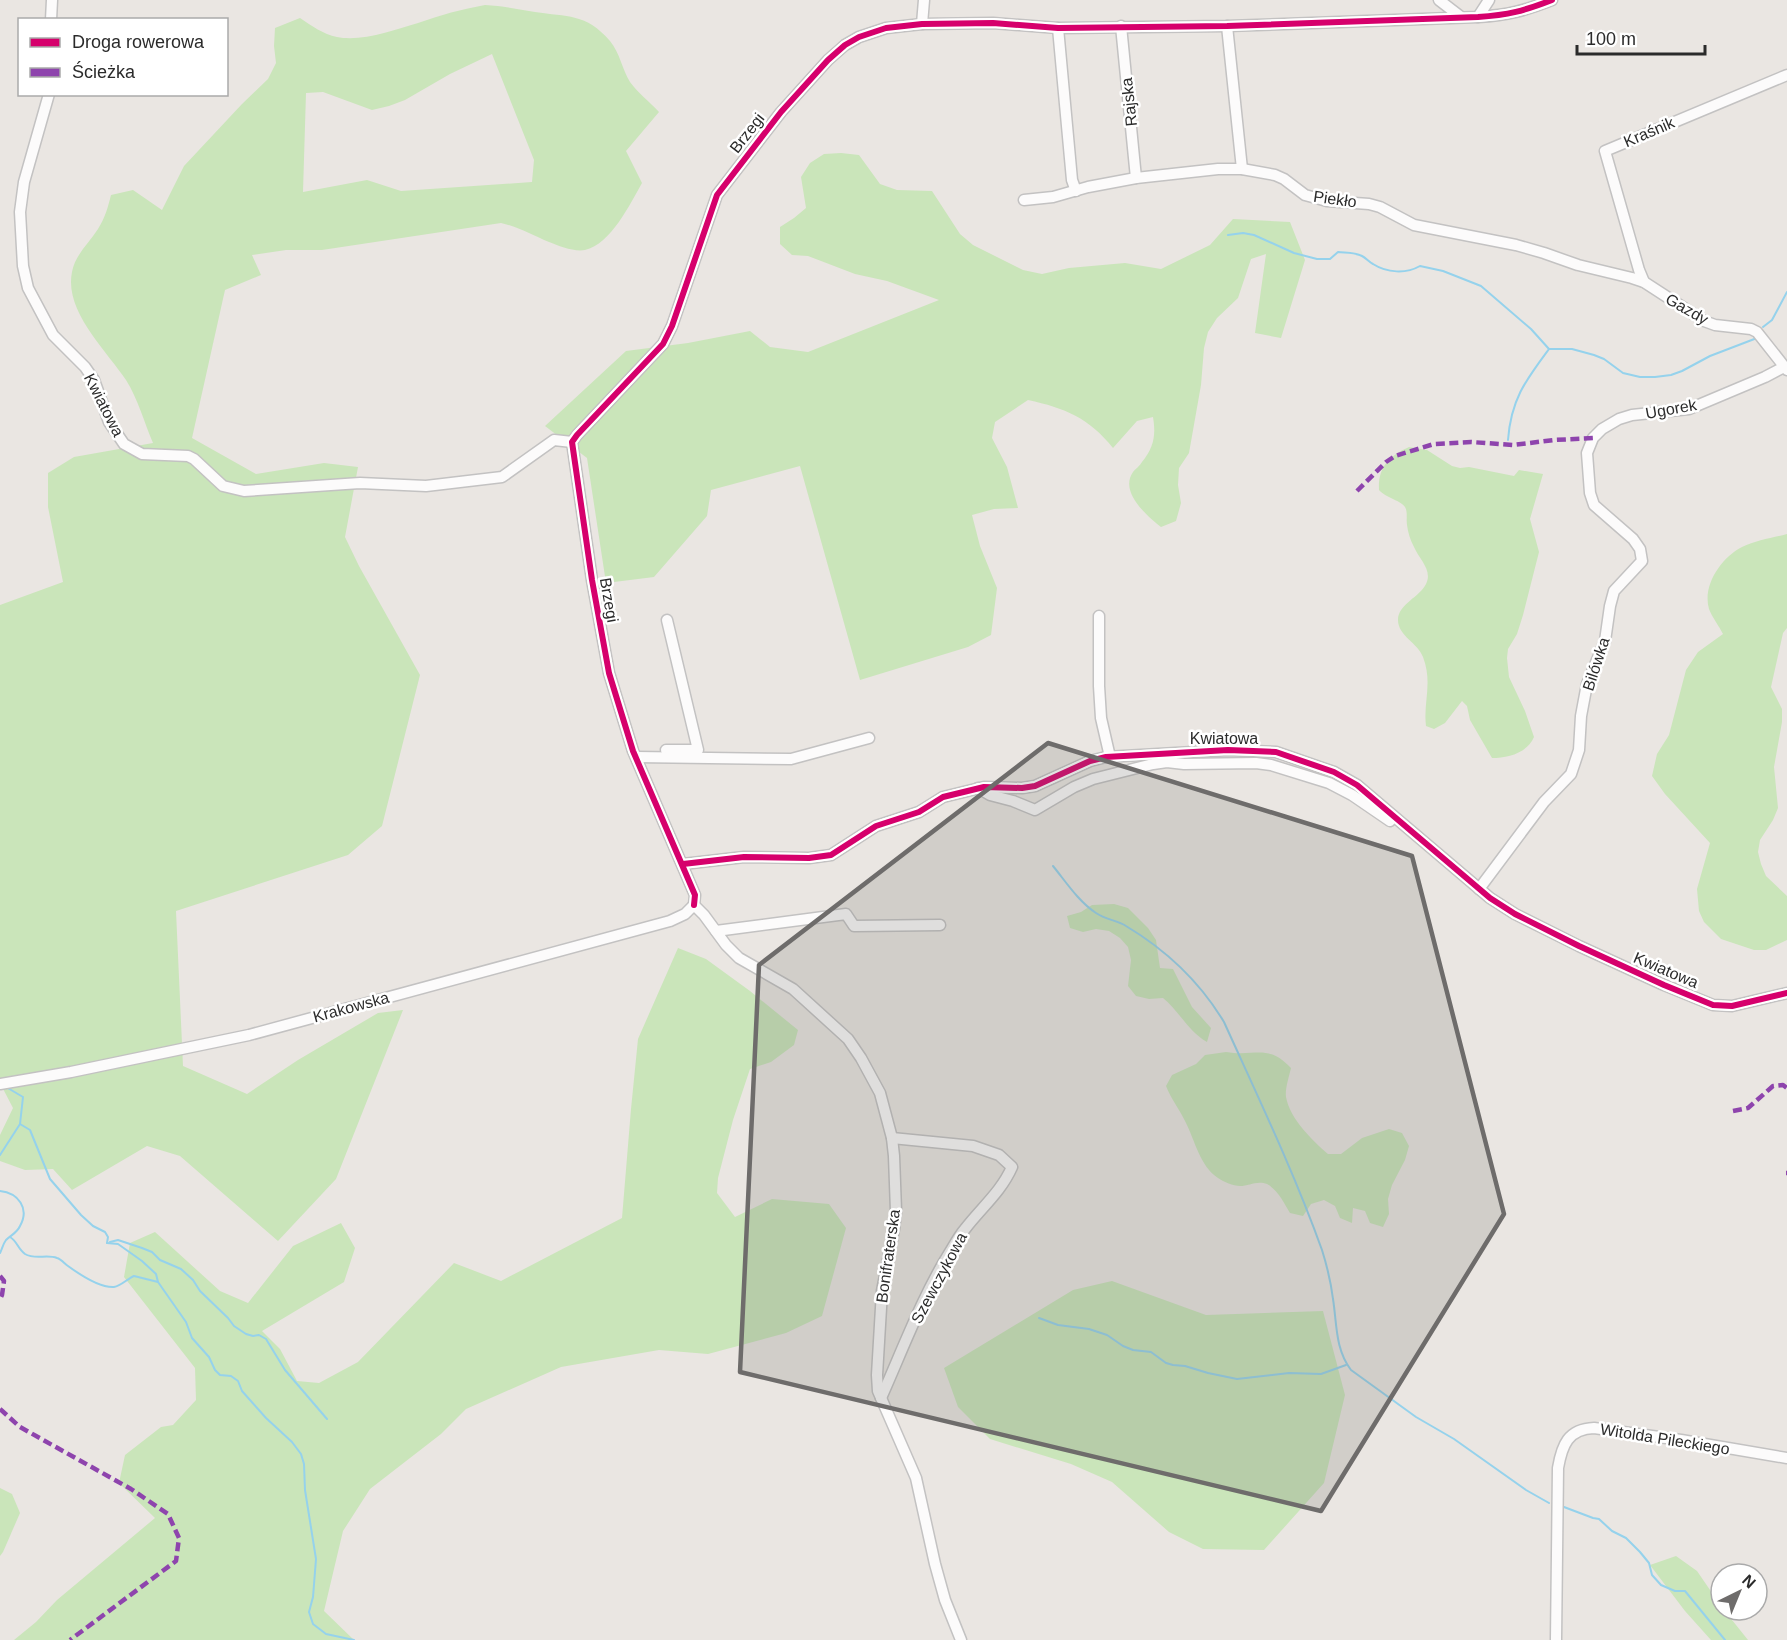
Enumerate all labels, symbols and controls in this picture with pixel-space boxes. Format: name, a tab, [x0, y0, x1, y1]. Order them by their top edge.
legend	[18, 18, 228, 96]
scale bar	[1577, 18, 1704, 56]
text: 100 m	[1586, 29, 1636, 49]
text: Droga rowerowa	[72, 32, 205, 52]
text: Ścieżka	[72, 61, 136, 82]
street label: Rajska	[1118, 77, 1140, 127]
street label: Brzegi	[726, 110, 768, 156]
street label: Kraśnik	[1621, 113, 1678, 150]
street label: Piekło	[1312, 188, 1358, 210]
street label: Gazdy	[1663, 290, 1711, 328]
street label: Kwiatowa	[81, 371, 127, 439]
street label: Ugorek	[1644, 396, 1699, 422]
street label: Brzegi	[597, 576, 621, 624]
street label: Bilówka	[1579, 635, 1613, 693]
street label: Kwiatowa	[1190, 730, 1258, 747]
street label: Kwiatowa	[1631, 949, 1701, 991]
street label: Krakowska	[311, 989, 391, 1025]
street label: Bonifraterska	[873, 1208, 903, 1304]
street label: Szewczykowa	[908, 1230, 970, 1326]
street label: Witolda Pileckiego	[1599, 1420, 1731, 1458]
north arrow	[1709, 1562, 1769, 1622]
text: N	[1739, 1571, 1759, 1592]

